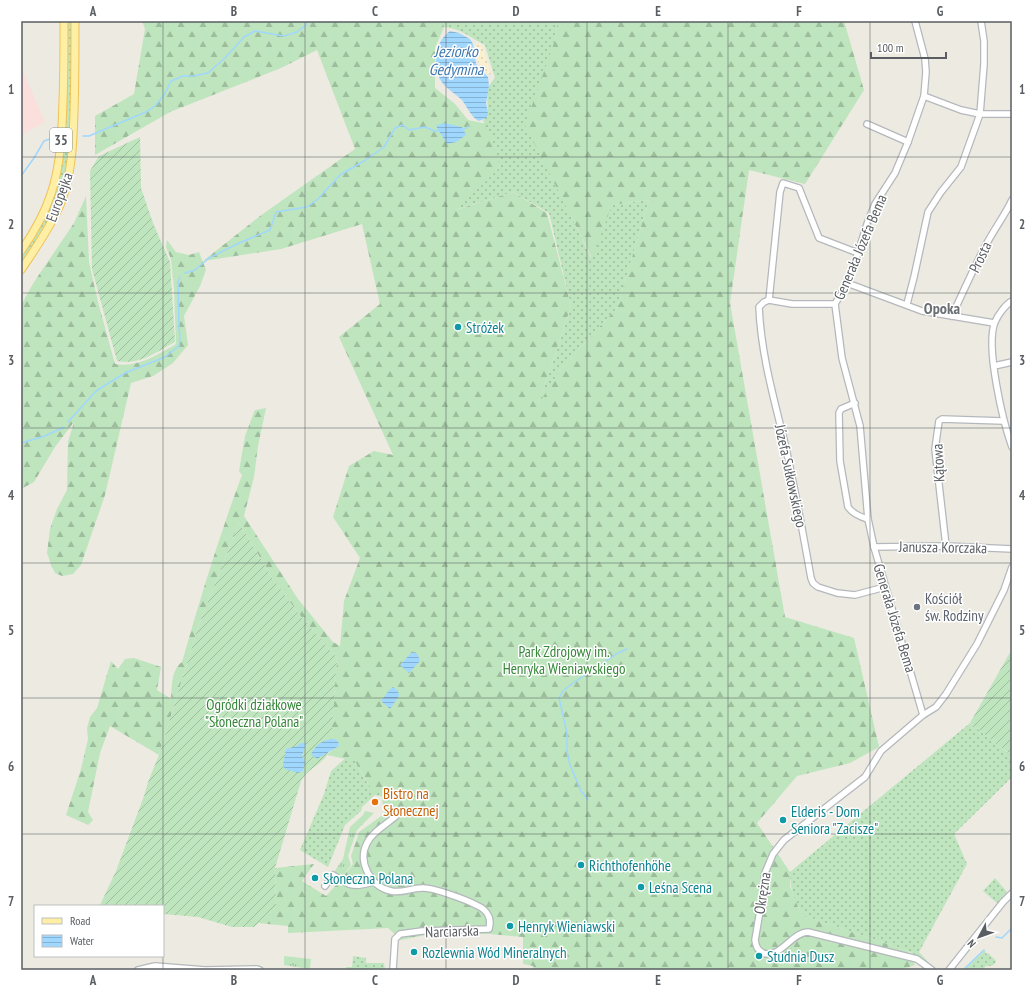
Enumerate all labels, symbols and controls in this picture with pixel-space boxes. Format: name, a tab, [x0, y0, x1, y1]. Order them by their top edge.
text: A	[89, 3, 97, 20]
text: B	[231, 3, 237, 20]
text: C	[372, 3, 378, 20]
text: D	[513, 3, 520, 20]
text: E	[655, 3, 661, 20]
text: F	[796, 3, 802, 20]
text: G	[937, 3, 944, 20]
scale bar	[871, 34, 946, 60]
text: 100 m	[877, 40, 904, 55]
water label: Jeziorko Gedymina	[429, 41, 485, 79]
text: 1	[8, 81, 14, 98]
text: 1	[1019, 81, 1025, 98]
road number: 35	[50, 128, 72, 152]
street label: Europejka	[41, 170, 77, 224]
street label: Generała Józefa Bema	[829, 191, 891, 303]
text: 2	[8, 216, 14, 233]
text: 2	[1019, 216, 1025, 233]
street label: Prosta	[964, 238, 996, 276]
district label: Opoka	[924, 298, 961, 318]
place label: Stróżek	[466, 318, 504, 337]
marker: Stróżek	[453, 322, 463, 332]
text: 3	[8, 352, 14, 369]
text: 3	[1019, 352, 1025, 369]
street label: Józefa Sułkowskiego	[771, 422, 811, 529]
street label: Kątowa	[928, 443, 948, 483]
text: 4	[8, 487, 15, 504]
text: 4	[1019, 487, 1026, 504]
street label: Janusza Korczaka	[898, 537, 987, 557]
street label: Generała Józefa Bema	[869, 561, 921, 675]
place label: Kościół św. Rodziny	[925, 589, 984, 625]
marker: Kościół św. Rodziny	[912, 602, 922, 612]
text: 5	[8, 622, 14, 639]
text: 5	[1019, 622, 1025, 639]
park label: Park Zdrojowy im. Henryka Wieniawskiego	[503, 642, 625, 678]
park label: Ogródki działkowe "Słoneczna Polana"	[205, 695, 303, 731]
text: 6	[8, 758, 14, 775]
text: 6	[1019, 758, 1025, 775]
place label: Bistro na Słonecznej	[383, 784, 439, 820]
marker: Bistro na Słonecznej	[370, 797, 380, 807]
place label: Elderis - Dom Seniora "Zacisze"	[791, 802, 878, 838]
marker: Elderis - Dom Seniora "Zacisze"	[778, 815, 788, 825]
place label: Richthofenhöhe	[589, 856, 671, 875]
marker: Richthofenhöhe	[576, 860, 586, 870]
place label: Słoneczna Polana	[323, 869, 413, 888]
street label: Okrężna	[749, 871, 775, 915]
marker: Słoneczna Polana	[310, 873, 320, 883]
place label: Leśna Scena	[649, 878, 712, 897]
marker: Leśna Scena	[636, 882, 646, 892]
text: 7	[8, 893, 14, 910]
text: 7	[1019, 893, 1025, 910]
legend	[34, 905, 164, 957]
text: Road	[70, 913, 90, 928]
place label: Henryk Wieniawski	[518, 917, 615, 936]
north arrow	[959, 917, 999, 957]
street label: Narciarska	[425, 921, 479, 941]
marker: Henryk Wieniawski	[505, 921, 515, 931]
text: Water	[70, 933, 95, 948]
text: N	[964, 937, 979, 950]
place label: Rozlewnia Wód Mineralnych	[422, 943, 567, 962]
marker: Rozlewnia Wód Mineralnych	[409, 947, 419, 957]
place label: Studnia Dusz	[767, 947, 834, 966]
marker: Studnia Dusz	[754, 951, 764, 961]
text: A	[89, 972, 97, 989]
text: B	[231, 972, 237, 989]
text: C	[372, 972, 378, 989]
text: D	[513, 972, 520, 989]
text: E	[655, 972, 661, 989]
text: F	[796, 972, 802, 989]
text: G	[937, 972, 944, 989]

